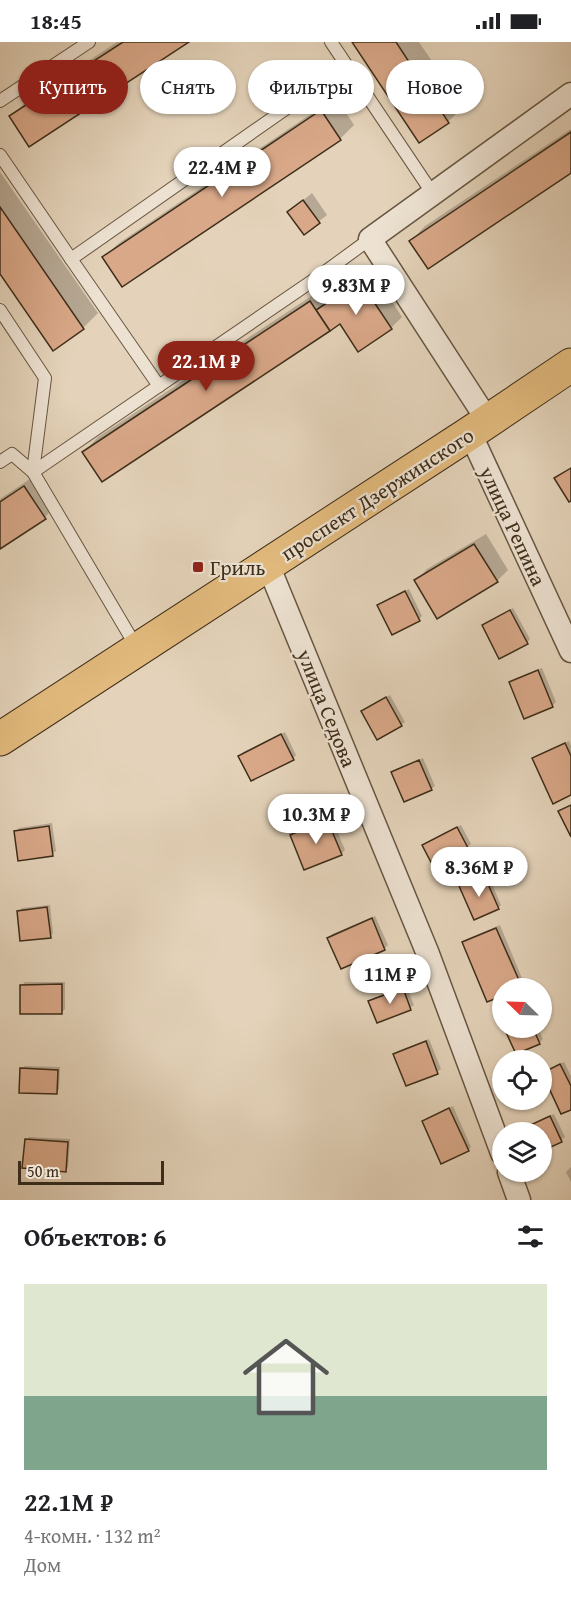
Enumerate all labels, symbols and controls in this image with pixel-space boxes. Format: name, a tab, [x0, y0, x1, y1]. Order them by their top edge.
text: 18:45	[30, 5, 82, 37]
chip: Купить	[18, 60, 128, 114]
chip: Снять	[140, 60, 236, 114]
chip: Фильтры	[248, 60, 374, 114]
chip: Новое	[386, 60, 484, 114]
pin: 22.4M ₽	[167, 147, 277, 198]
text: 22.4M ₽	[188, 152, 256, 181]
pin: 9.83M ₽	[301, 265, 411, 316]
text: 9.83M ₽	[322, 270, 390, 299]
pin: 22.1M ₽	[151, 341, 261, 392]
text: 22.1M ₽	[172, 346, 240, 375]
street label: проспект Дзержинского	[274, 420, 480, 568]
street label: улица Репина	[471, 460, 554, 591]
place label: Гриль	[210, 552, 266, 583]
marker: Гриль	[191, 560, 205, 574]
street label: улица Седова	[289, 643, 365, 772]
pin: 10.3M ₽	[261, 794, 371, 845]
text: 10.3M ₽	[282, 799, 350, 828]
pin: 8.36M ₽	[424, 847, 534, 898]
text: 8.36M ₽	[445, 852, 513, 881]
pin: 11M ₽	[348, 954, 432, 1005]
text: 11M ₽	[364, 959, 416, 988]
north arrow	[492, 978, 552, 1038]
map controls	[492, 978, 552, 1182]
button: locate	[492, 1050, 552, 1110]
button: layers	[492, 1122, 552, 1182]
scale bar	[18, 1158, 164, 1186]
text: 50 m	[27, 1159, 59, 1183]
text: Объектов: 6	[24, 1217, 167, 1256]
icon: filters	[514, 1220, 547, 1253]
icon: home	[232, 1323, 340, 1431]
text: 22.1M ₽	[24, 1482, 113, 1521]
text: 4-комн. · 132 m²	[24, 1521, 160, 1550]
text: Дом	[24, 1550, 61, 1579]

